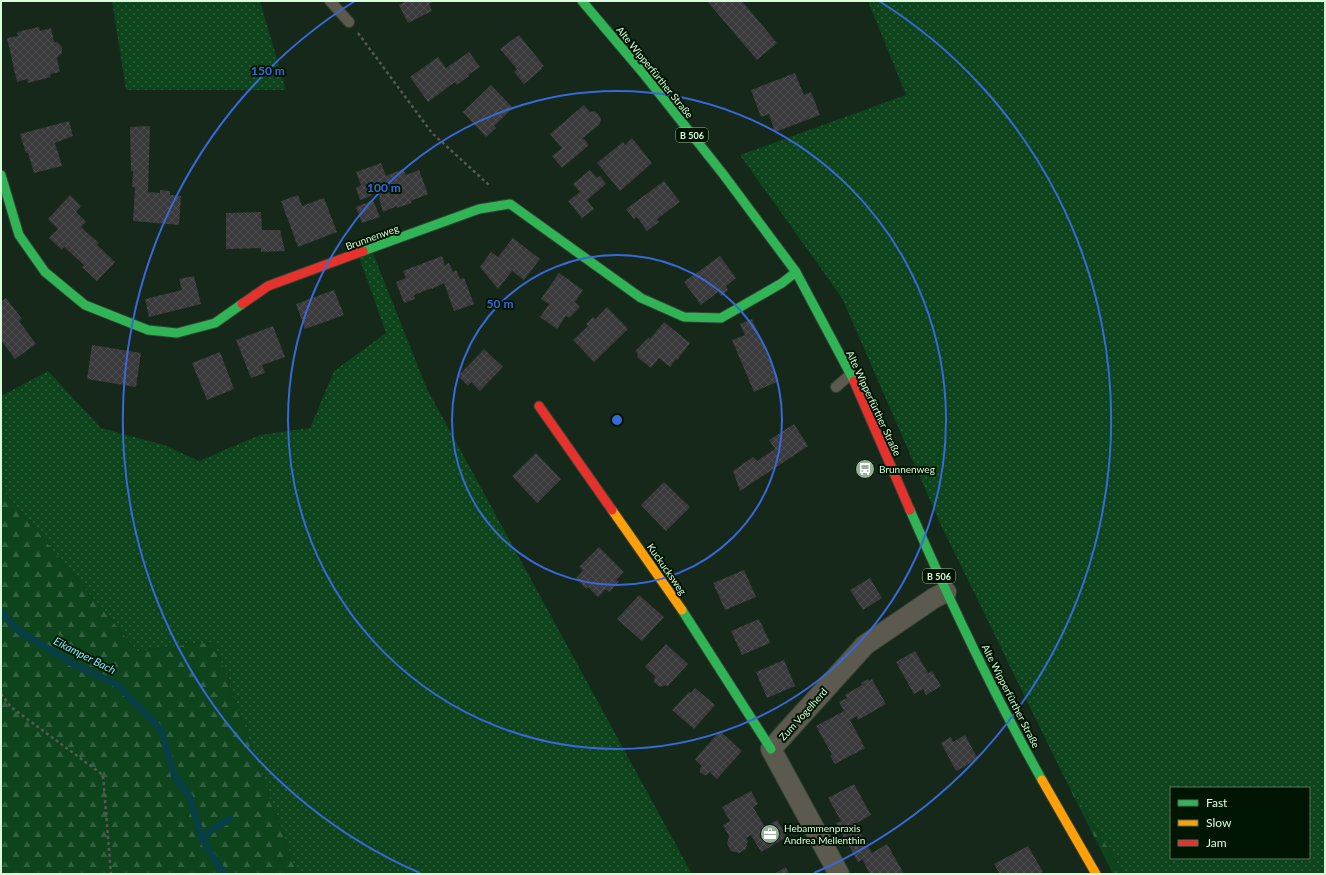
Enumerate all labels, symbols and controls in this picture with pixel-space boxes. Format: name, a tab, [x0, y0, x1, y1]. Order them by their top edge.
street label: Alte Wipperfürther Straße	[614, 24, 696, 120]
text: 150 m	[251, 63, 285, 78]
road number: B 506	[676, 128, 708, 142]
text: 100 m	[367, 180, 401, 195]
street label: Brunnenweg	[344, 222, 400, 252]
text: 50 m	[487, 296, 513, 311]
street label: Alte Wipperfürther Straße	[844, 348, 904, 458]
centre of rings	[610, 413, 624, 427]
bus stop icon: Brunnenweg	[854, 458, 876, 480]
place label: Brunnenweg	[879, 463, 935, 475]
street label: Kuckucksweg	[645, 541, 689, 597]
road number: B 506	[923, 569, 955, 583]
water label: Eikamper Bach	[52, 634, 118, 676]
street label: Alte Wipperfürther Straße	[980, 642, 1042, 750]
street label: Zum Vogelherd	[776, 685, 830, 743]
legend	[1170, 787, 1310, 859]
text: Fast	[1206, 795, 1228, 810]
text: Slow	[1206, 815, 1232, 830]
place label: Hebammenpraxis Andrea Mellenthin	[784, 822, 865, 846]
office icon: Hebammenpraxis Andrea Mellenthin	[759, 823, 781, 845]
text: Jam	[1206, 835, 1227, 850]

